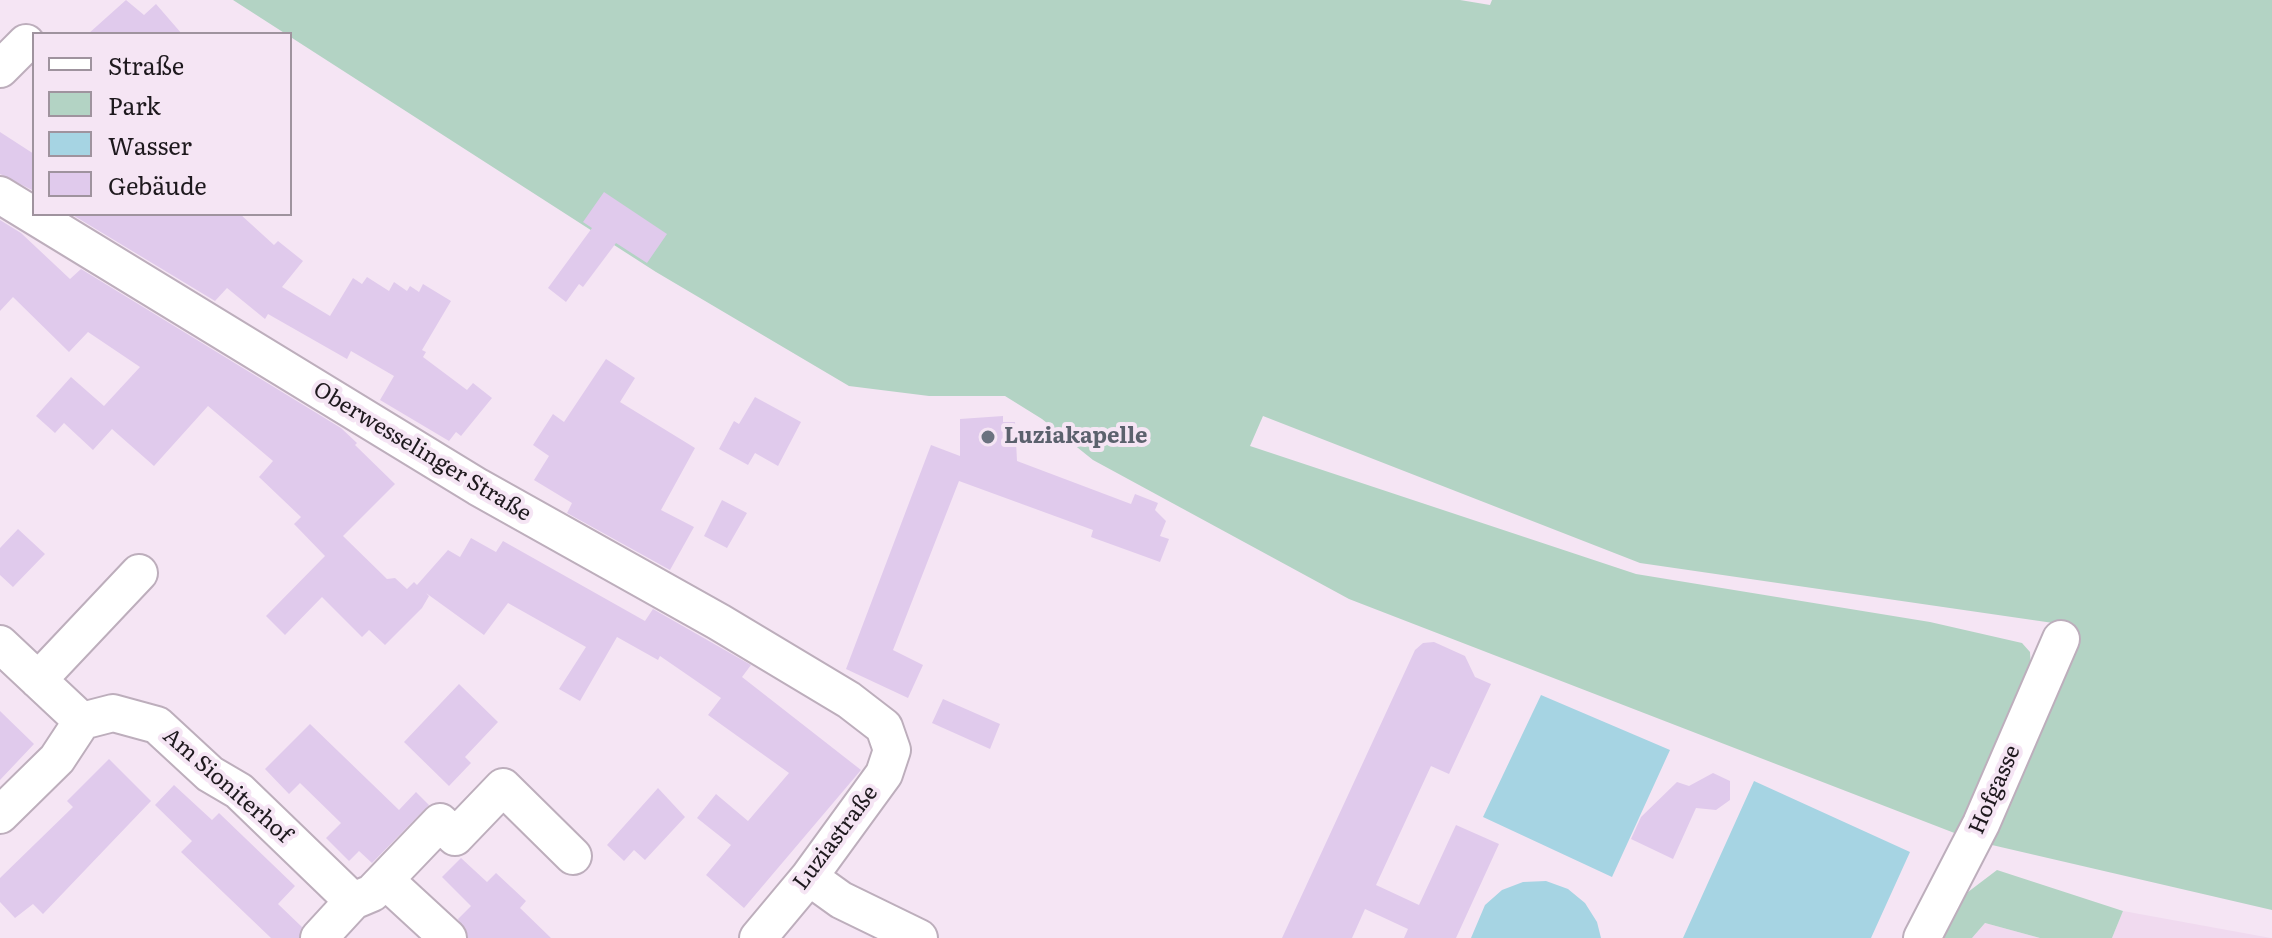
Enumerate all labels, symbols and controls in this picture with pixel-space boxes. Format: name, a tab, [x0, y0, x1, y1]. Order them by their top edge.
legend	[32, 32, 292, 216]
text: Straße	[108, 47, 184, 82]
text: Park	[108, 87, 161, 122]
text: Wasser	[108, 127, 192, 162]
text: Gebäude	[108, 167, 207, 202]
street label: Oberwesselinger Straße	[308, 376, 536, 528]
place label: Luziakapelle	[1004, 424, 1148, 450]
marker: Luziakapelle	[979, 428, 997, 446]
street label: Am Sioniterhof	[157, 723, 297, 849]
street label: Hofgasse	[1964, 741, 2026, 839]
street label: Luziastraße	[788, 781, 884, 895]

